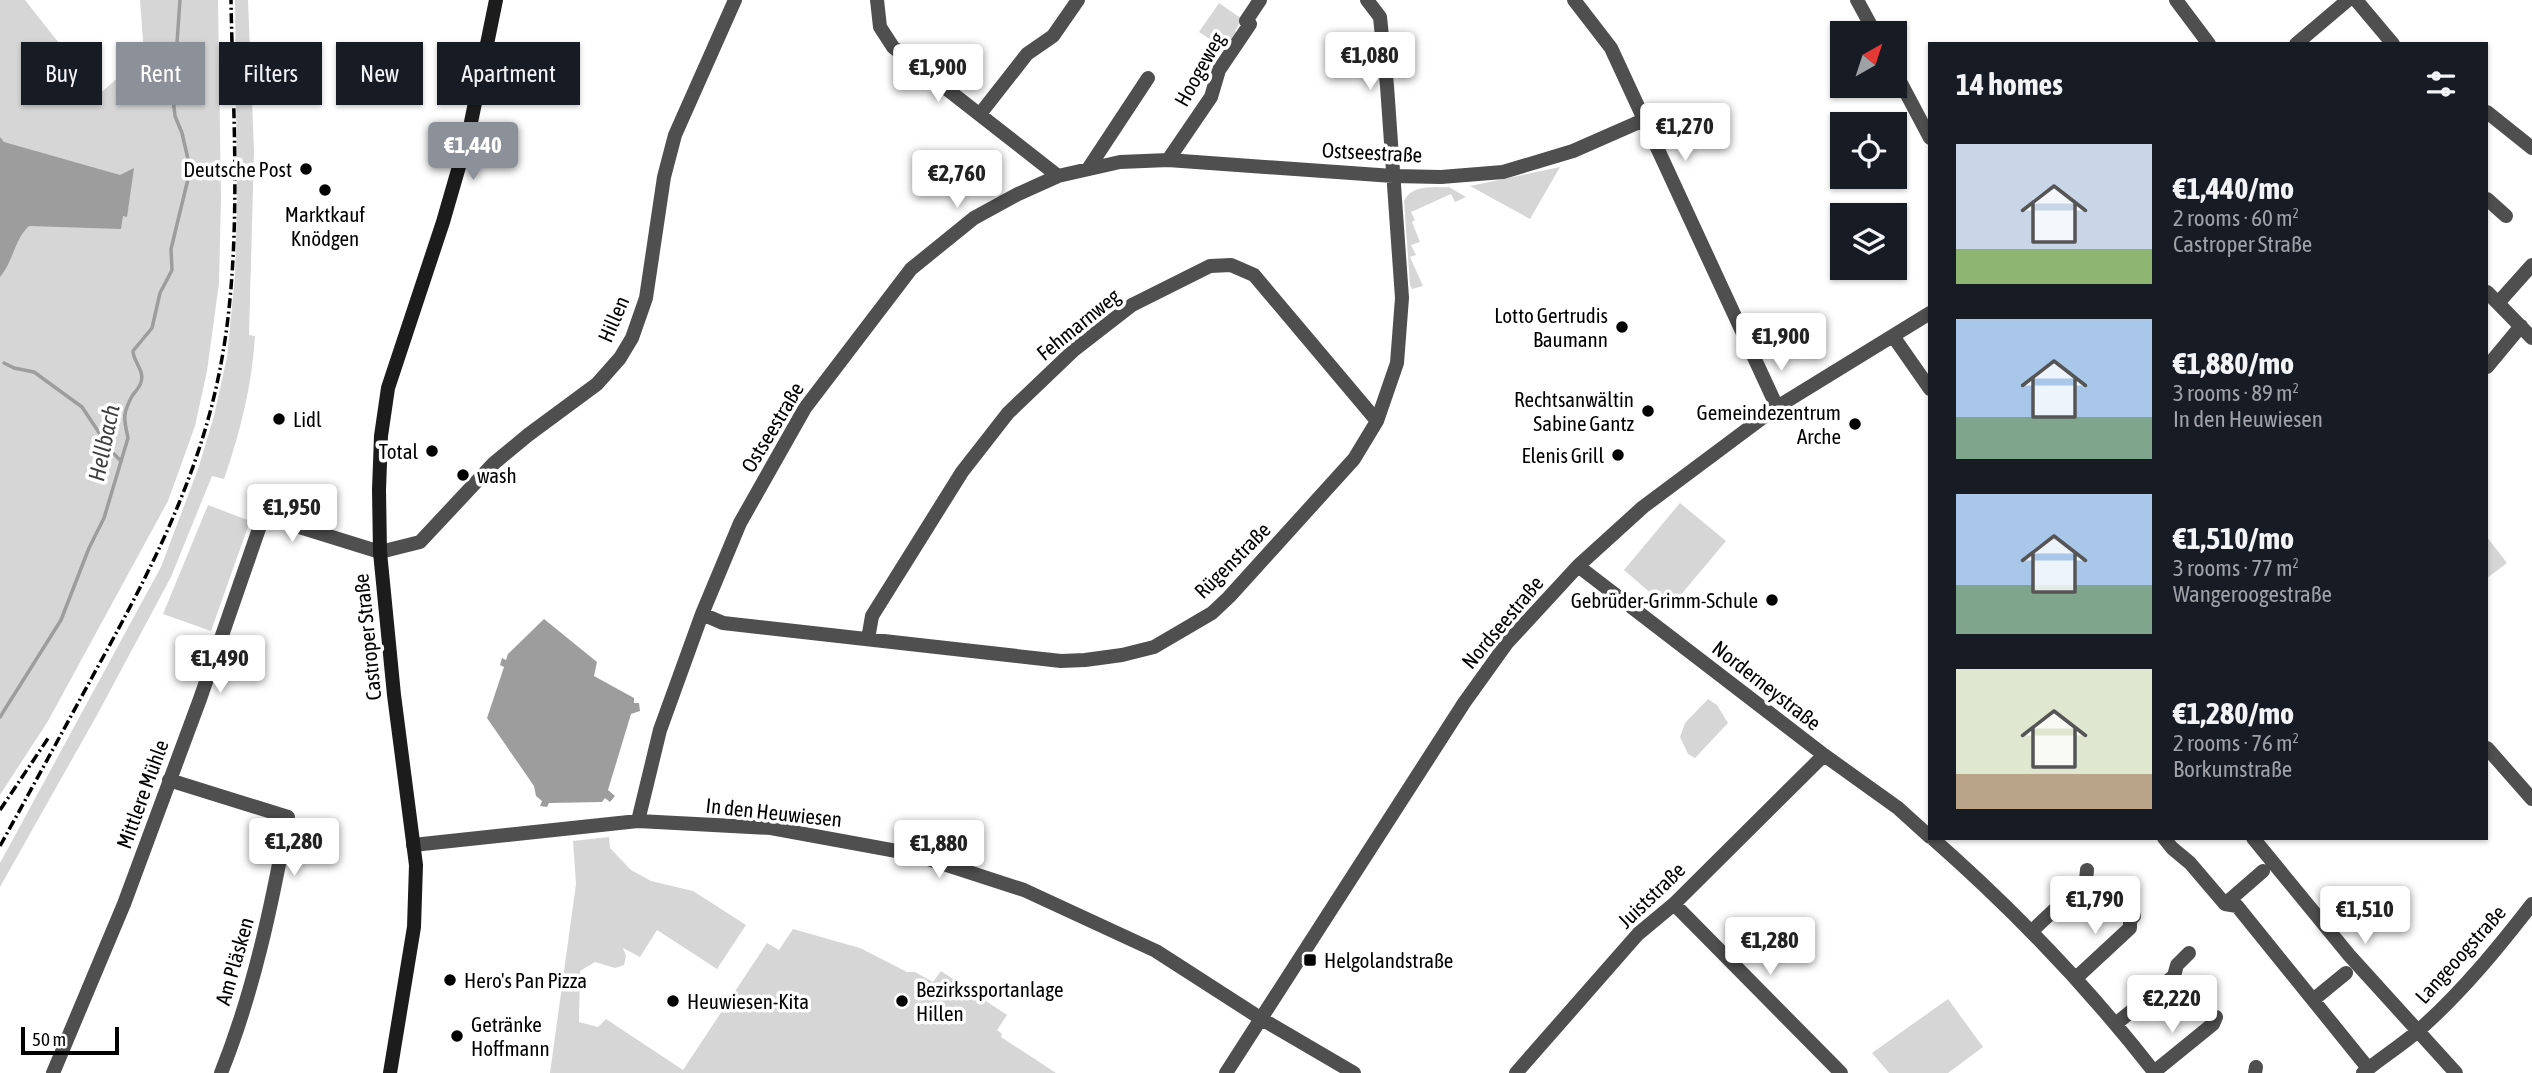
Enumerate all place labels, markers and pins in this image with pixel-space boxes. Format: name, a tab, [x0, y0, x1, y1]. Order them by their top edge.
pin: €1,080	[1313, 32, 1427, 92]
pin: €1,900	[881, 44, 995, 104]
pin: €1,270	[1628, 104, 1742, 163]
pin: €1,440	[416, 122, 530, 182]
pin: €2,760	[900, 150, 1014, 210]
place label: Deutsche Post	[183, 157, 292, 181]
marker: Deutsche Post	[298, 161, 314, 177]
marker: Marktkauf Knödgen	[317, 182, 333, 198]
place label: Marktkauf Knödgen	[285, 202, 365, 250]
place label: Lotto Gertrudis Baumann	[1494, 303, 1608, 351]
pin: €1,900	[1724, 314, 1838, 373]
marker: Lotto Gertrudis Baumann	[1614, 319, 1630, 335]
place label: Rechtsanwältin Sabine Gantz	[1514, 387, 1634, 435]
place label: Gemeindezentrum Arche	[1697, 400, 1841, 448]
marker: Rechtsanwältin Sabine Gantz	[1640, 403, 1656, 419]
place label: Lidl	[293, 407, 322, 431]
marker: Lidl	[271, 411, 287, 427]
marker: Gemeindezentrum Arche	[1847, 416, 1863, 432]
place label: Total	[379, 439, 418, 463]
marker: Total	[424, 443, 440, 459]
place label: Elenis Grill	[1522, 443, 1604, 467]
marker: Elenis Grill	[1610, 447, 1626, 463]
place label: wash	[477, 463, 517, 487]
marker: wash	[455, 467, 471, 483]
pin: €1,950	[235, 484, 349, 544]
place label: Gebrüder-Grimm-Schule	[1571, 588, 1758, 612]
marker: Gebrüder-Grimm-Schule	[1764, 592, 1780, 608]
pin: €1,490	[163, 636, 277, 695]
pin: €1,280	[237, 818, 351, 878]
pin: €1,880	[882, 820, 996, 880]
pin: €1,790	[2038, 876, 2152, 936]
pin: €1,510	[2308, 886, 2422, 946]
pin: €1,280	[1713, 918, 1827, 977]
place label: Helgolandstraße	[1324, 948, 1453, 972]
marker: Helgolandstraße	[1302, 952, 1318, 968]
place label: Hero's Pan Pizza	[464, 968, 587, 992]
marker: Hero's Pan Pizza	[442, 972, 458, 988]
pin: €2,220	[2115, 976, 2229, 1035]
place label: Bezirkssportanlage Hillen	[916, 977, 1063, 1025]
place label: Heuwiesen-Kita	[687, 989, 809, 1013]
marker: Heuwiesen-Kita	[665, 993, 681, 1009]
marker: Bezirkssportanlage Hillen	[894, 993, 910, 1009]
place label: Getränke Hoffmann	[471, 1012, 550, 1060]
marker: Getränke Hoffmann	[449, 1028, 465, 1044]

